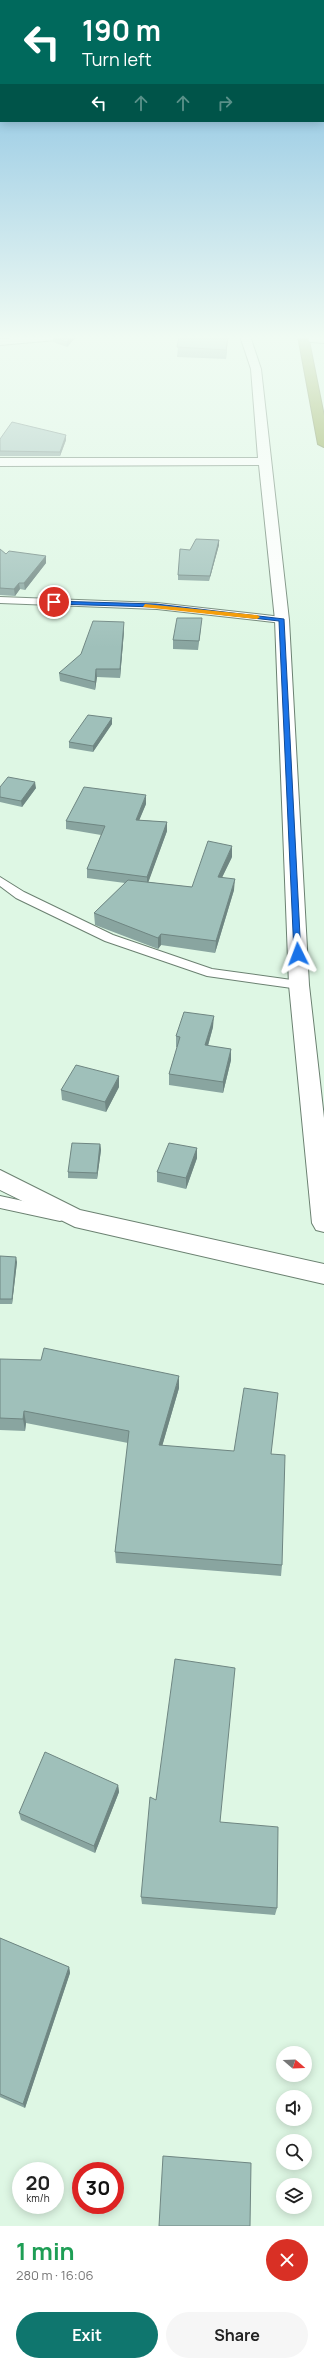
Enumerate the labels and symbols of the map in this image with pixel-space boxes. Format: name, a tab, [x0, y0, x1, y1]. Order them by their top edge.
pin	[37, 585, 71, 619]
position arrow	[277, 933, 319, 975]
north arrow	[276, 2046, 312, 2082]
speed limit sign: 30	[72, 2162, 124, 2214]

